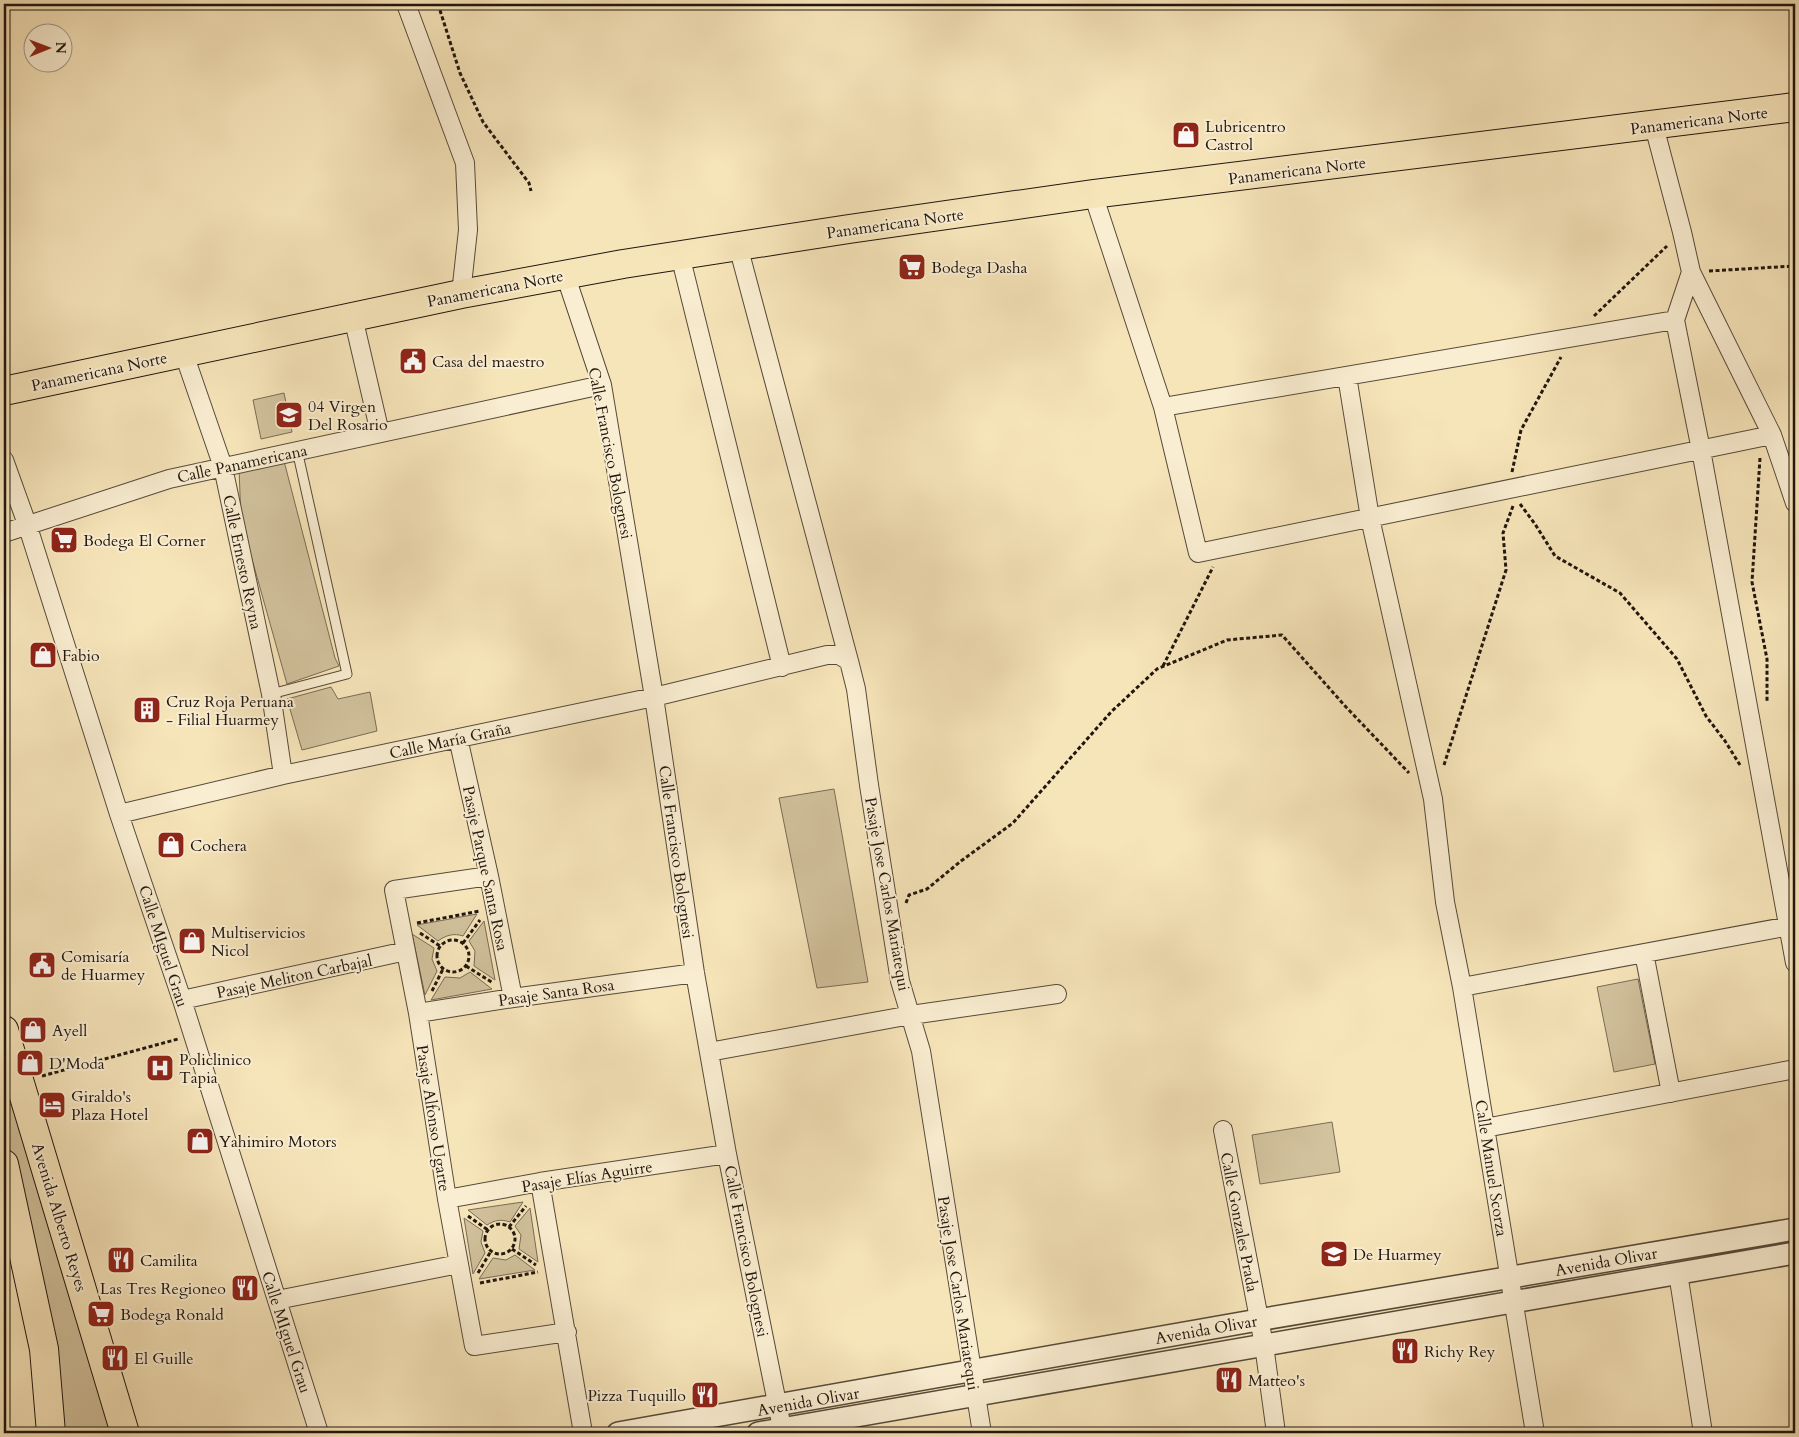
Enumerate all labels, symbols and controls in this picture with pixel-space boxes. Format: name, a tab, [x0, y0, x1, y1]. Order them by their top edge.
north arrow	[22, 22, 72, 72]
text: N	[51, 42, 70, 54]
street label: Panamericana Norte	[1629, 102, 1769, 140]
place label: Lubricentro Castrol	[1205, 116, 1286, 156]
shop icon: Lubricentro Castrol	[1171, 120, 1201, 150]
street label: Panamericana Norte	[1227, 152, 1367, 190]
street label: Panamericana Norte	[825, 203, 965, 245]
supermarket icon: Bodega Dasha	[897, 252, 927, 282]
place label: Bodega Dasha	[931, 257, 1028, 279]
street label: Panamericana Norte	[425, 265, 565, 313]
public building icon: Casa del maestro	[398, 346, 428, 376]
street label: Panamericana Norte	[29, 347, 169, 397]
place label: Casa del maestro	[432, 351, 545, 373]
street label: Calle Francisco Bolognesi	[583, 365, 638, 541]
place label: 04 Virgen Del Rosario	[308, 396, 388, 436]
school or university icon: 04 Virgen Del Rosario	[274, 400, 304, 430]
street label: Calle Panamericana	[175, 439, 309, 489]
street label: Calle Ernesto Reyna	[217, 493, 267, 632]
supermarket icon: Bodega El Corner	[49, 525, 79, 555]
place label: Bodega El Corner	[83, 530, 206, 552]
shop icon: Fabio	[28, 640, 58, 670]
place label: Fabio	[62, 645, 100, 667]
place label: Cruz Roja Peruana - Filial Huarmey	[166, 691, 294, 731]
building icon: Cruz Roja Peruana - Filial Huarmey	[132, 695, 162, 725]
street label: Calle María Graña	[387, 717, 513, 765]
street label: Calle Francisco Bolognesi	[653, 764, 699, 941]
street label: Pasaje Parque Santa Rosa	[457, 784, 513, 953]
street label: Pasaje Jose Carlos Mariatequi	[859, 796, 915, 993]
shop icon: Cochera	[156, 830, 186, 860]
place label: Cochera	[190, 835, 247, 857]
street label: Calle MIguel Grau	[133, 883, 193, 1010]
place label: Multiservicios Nicol	[211, 922, 305, 962]
shop icon: Multiservicios Nicol	[177, 926, 207, 956]
place label: Comisaría de Huarmey	[61, 946, 146, 986]
public building icon: Comisaría de Huarmey	[27, 950, 57, 980]
street label: Pasaje Meliton Carbajal	[214, 950, 374, 1004]
street label: Pasaje Santa Rosa	[497, 974, 616, 1012]
shop icon: Ayell	[18, 1015, 48, 1045]
place label: Ayell	[52, 1020, 87, 1042]
street label: Pasaje Alfonso Ugarte	[411, 1043, 455, 1193]
shop icon: D'Moda	[15, 1048, 45, 1078]
place label: Policlinico Tapia	[179, 1049, 251, 1089]
place label: D'Moda	[49, 1053, 105, 1075]
hospital icon: Policlinico Tapia	[145, 1053, 175, 1083]
place label: Giraldo's Plaza Hotel	[71, 1086, 148, 1126]
hotel icon: Giraldo's Plaza Hotel	[37, 1090, 67, 1120]
street label: Calle Manuel Scorza	[1469, 1098, 1513, 1238]
shop icon: Yahimiro Motors	[185, 1126, 215, 1156]
place label: Yahimiro Motors	[219, 1131, 337, 1153]
street label: Avenida Alberto Reyes	[26, 1140, 92, 1294]
street label: Calle Gonzales Prada	[1215, 1150, 1263, 1294]
street label: Pasaje Elías Aguirre	[520, 1156, 654, 1198]
street label: Calle Francisco Bolognesi	[719, 1163, 774, 1339]
street label: Pasaje Jose Carlos Mariatequi	[932, 1194, 984, 1392]
school or university icon: De Huarmey	[1319, 1239, 1349, 1269]
street label: Avenida Olivar	[1553, 1242, 1659, 1282]
place label: De Huarmey	[1353, 1244, 1442, 1266]
restaurant icon: Camilita	[106, 1245, 136, 1275]
place label: Camilita	[140, 1250, 198, 1272]
street label: Calle MIguel Grau	[256, 1269, 316, 1396]
restaurant icon: Las Tres Regioneo	[230, 1273, 260, 1303]
place label: Las Tres Regioneo	[100, 1278, 226, 1300]
supermarket icon: Bodega Ronald	[86, 1299, 116, 1329]
place label: Bodega Ronald	[120, 1304, 224, 1326]
street label: Avenida Olivar	[1153, 1310, 1259, 1350]
restaurant icon: Richy Rey	[1390, 1336, 1420, 1366]
place label: Richy Rey	[1424, 1341, 1496, 1363]
restaurant icon: El Guille	[100, 1343, 130, 1373]
place label: El Guille	[134, 1348, 194, 1370]
restaurant icon: Matteo's	[1214, 1365, 1244, 1395]
place label: Matteo's	[1248, 1370, 1305, 1392]
restaurant icon: Pizza Tuquillo	[690, 1380, 720, 1410]
street label: Avenida Olivar	[755, 1382, 861, 1422]
place label: Pizza Tuquillo	[587, 1385, 686, 1407]

